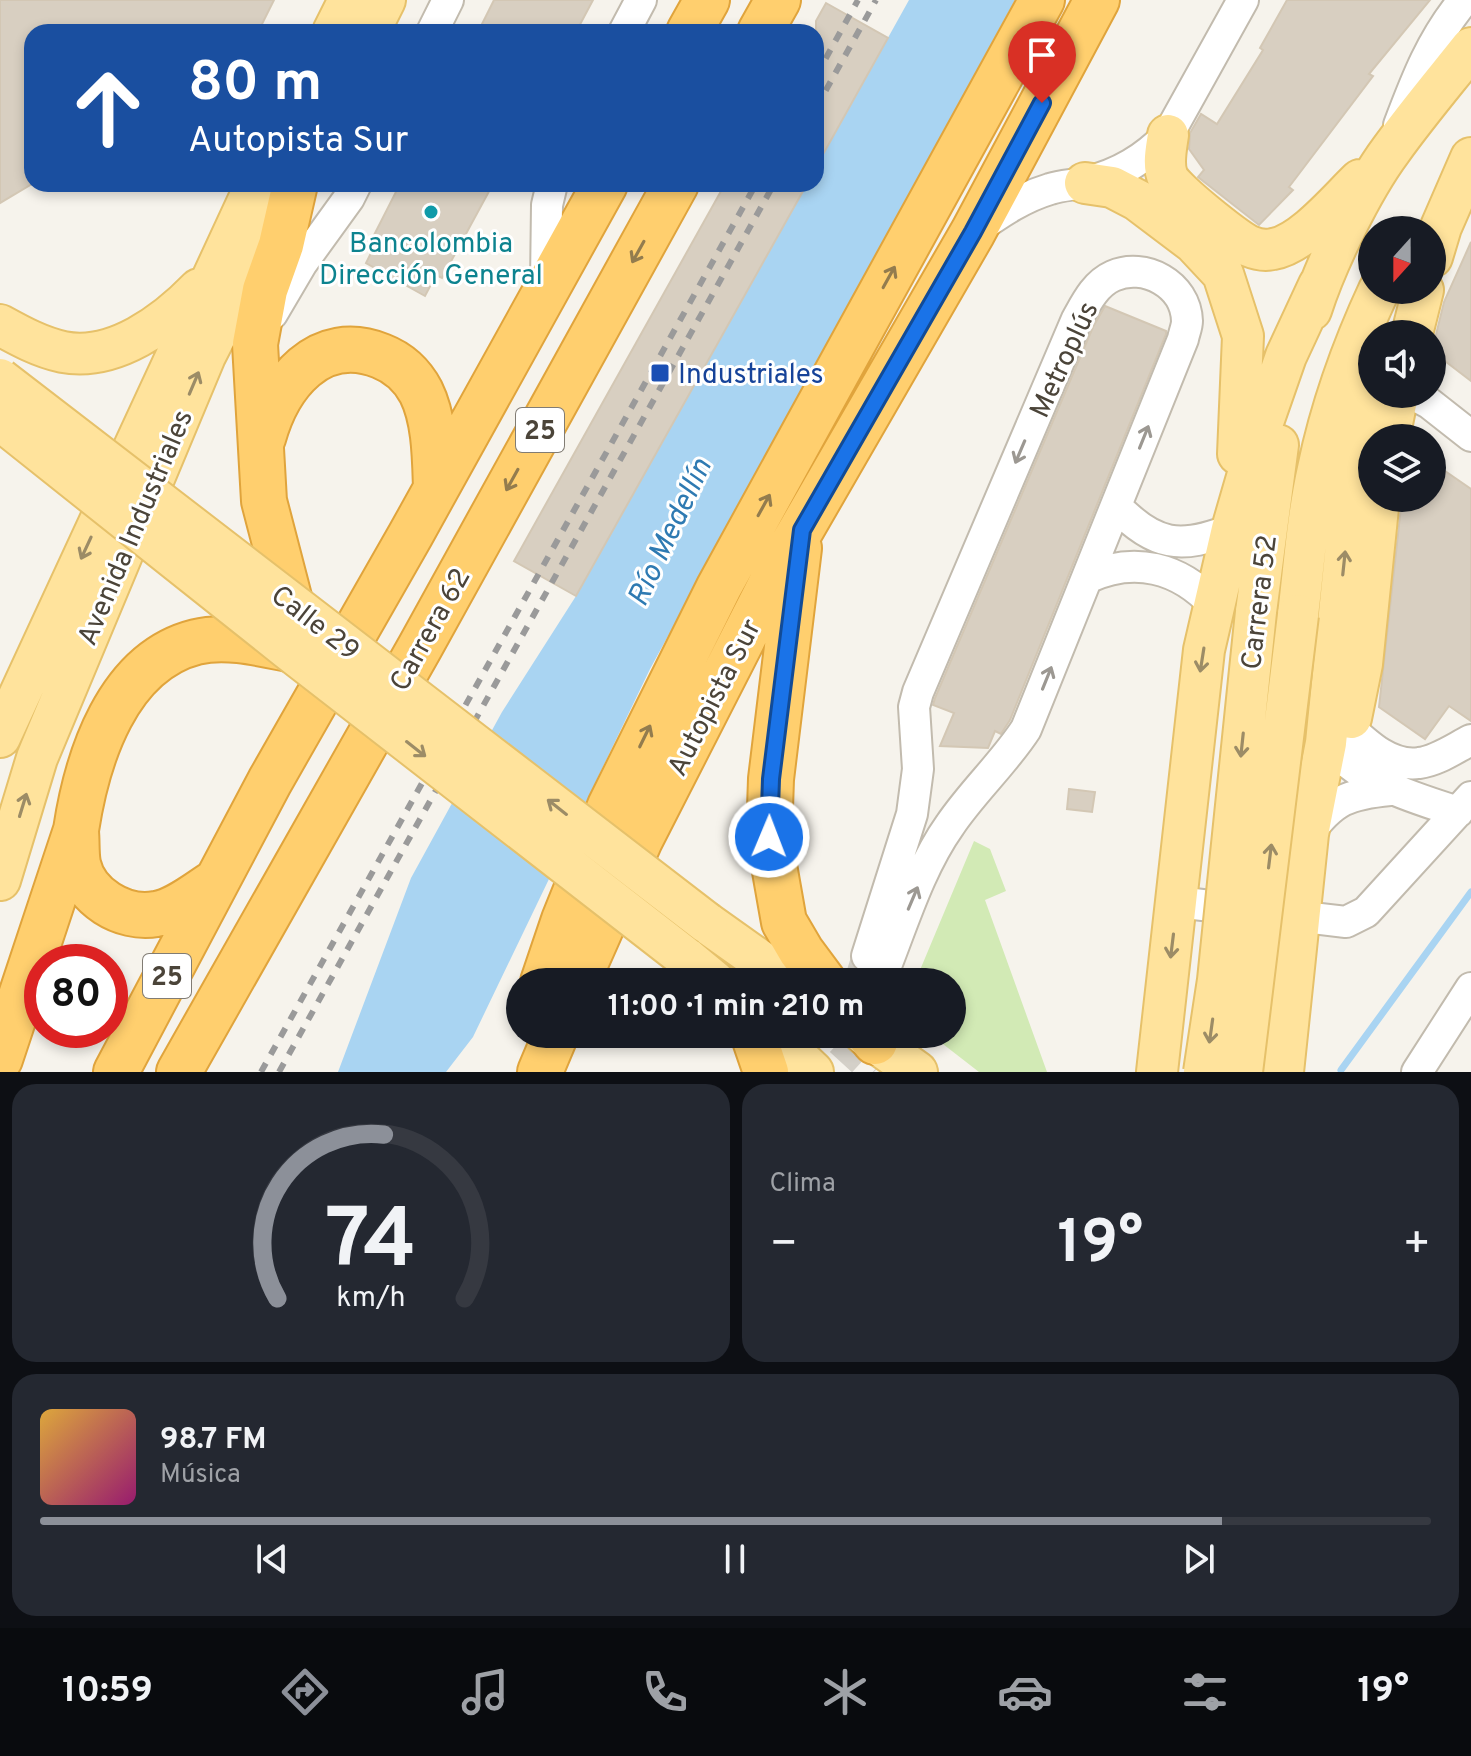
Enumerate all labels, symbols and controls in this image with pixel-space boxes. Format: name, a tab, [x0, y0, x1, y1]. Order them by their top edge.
pin	[1008, 21, 1076, 103]
icon: arrive	[1020, 33, 1064, 77]
text: 80 m	[188, 50, 322, 120]
icon: ahead	[56, 56, 160, 160]
text: Autopista Sur	[188, 119, 408, 165]
marker: Bancolombia Dirección General	[422, 203, 440, 221]
north arrow	[1358, 216, 1446, 304]
map controls	[1358, 216, 1446, 512]
place label: Bancolombia Dirección General	[319, 227, 543, 295]
one-way arrow	[630, 240, 645, 264]
one-way arrow	[881, 266, 897, 289]
street label: Metroplús	[1023, 296, 1108, 424]
button: sound	[1358, 320, 1446, 408]
place label: Industriales	[678, 358, 824, 394]
marker: Industriales	[649, 362, 671, 384]
one-way arrow	[187, 371, 202, 396]
street label: Avenida Industriales	[71, 405, 203, 652]
road number: 25	[516, 408, 564, 452]
button: layers	[1358, 424, 1446, 512]
one-way arrow	[1137, 425, 1152, 450]
one-way arrow	[1012, 439, 1027, 464]
water label: Río Medellín	[621, 453, 722, 613]
one-way arrow	[504, 468, 520, 491]
one-way arrow	[756, 494, 772, 517]
street label: Carrera 52	[1235, 533, 1287, 672]
one-way arrow	[78, 536, 93, 560]
one-way arrow	[1337, 550, 1352, 577]
street label: Carrera 62	[383, 563, 480, 698]
street label: Calle 29	[262, 578, 366, 670]
street label: Autopista Sur	[661, 614, 771, 783]
one-way arrow	[1194, 647, 1209, 672]
one-way arrow	[1040, 666, 1055, 691]
one-way arrow	[638, 724, 653, 748]
one-way arrow	[1235, 731, 1250, 758]
one-way arrow	[405, 740, 426, 757]
one-way arrow	[16, 793, 31, 818]
position arrow	[727, 795, 811, 879]
one-way arrow	[547, 799, 568, 816]
one-way arrow	[1262, 843, 1277, 870]
one-way arrow	[907, 886, 922, 911]
one-way arrow	[1164, 933, 1179, 959]
speed limit sign: 80	[24, 944, 128, 1048]
road number: 25	[143, 954, 191, 998]
text: 11:00 · 1 min · 210 m	[608, 989, 864, 1026]
one-way arrow	[1203, 1018, 1218, 1044]
text: Clima	[770, 1168, 836, 1201]
text: 74	[325, 1192, 416, 1297]
text: 19°	[1057, 1208, 1143, 1284]
text: −	[770, 1218, 798, 1274]
text: +	[1403, 1218, 1431, 1274]
text: km/h	[336, 1281, 405, 1317]
text: 98.7 FM	[160, 1422, 267, 1459]
text: Música	[160, 1459, 241, 1492]
icon: previous	[250, 1537, 294, 1581]
icon: pause	[713, 1537, 757, 1581]
icon: next	[1177, 1537, 1221, 1581]
icon: directions	[277, 1664, 333, 1720]
icon: music	[457, 1664, 513, 1720]
icon: phone	[637, 1664, 693, 1720]
icon: climate	[817, 1664, 873, 1720]
icon: car	[997, 1664, 1053, 1720]
icon: filters	[1177, 1664, 1233, 1720]
text: 10:59	[62, 1669, 153, 1715]
text: 19°	[1357, 1669, 1409, 1715]

